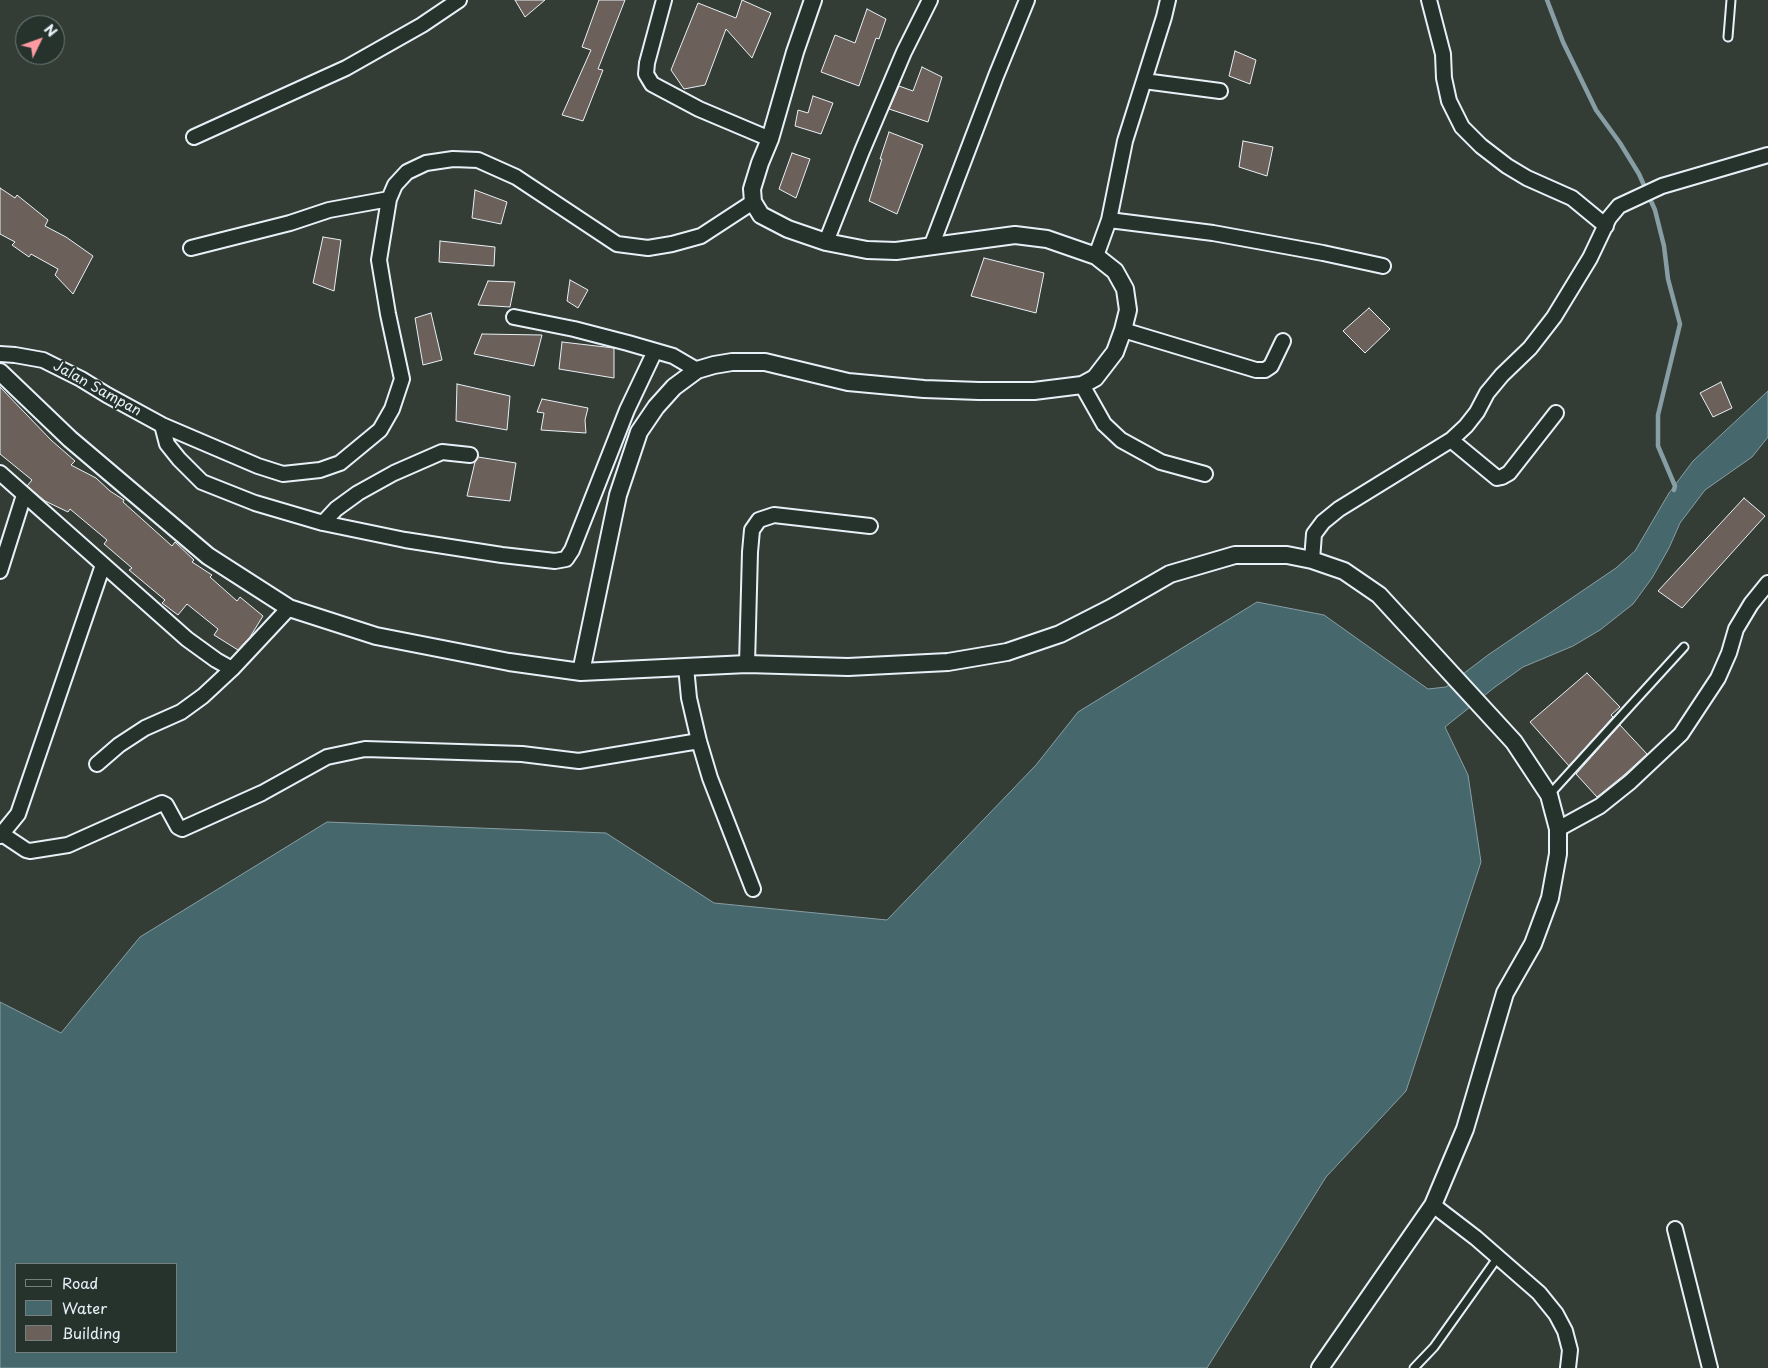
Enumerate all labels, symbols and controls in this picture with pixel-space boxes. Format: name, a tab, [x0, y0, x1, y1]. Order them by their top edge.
north arrow	[15, 15, 65, 65]
text: N	[39, 19, 62, 41]
street label: Jalan Sampan	[50, 358, 144, 420]
legend	[15, 1263, 178, 1353]
text: Road	[62, 1271, 98, 1294]
text: Water	[62, 1296, 107, 1319]
text: Building	[62, 1321, 121, 1344]

